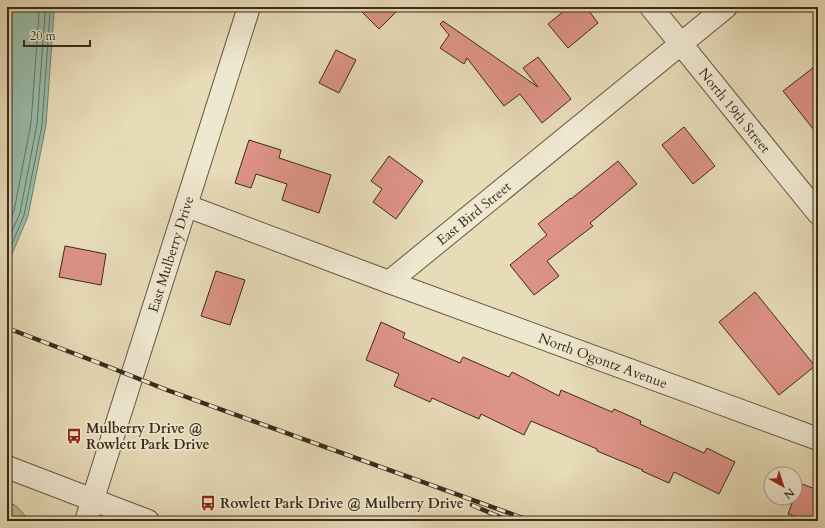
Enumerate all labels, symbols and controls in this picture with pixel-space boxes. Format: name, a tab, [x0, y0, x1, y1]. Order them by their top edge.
scale bar	[24, 22, 90, 48]
text: 20 m	[30, 28, 57, 44]
street label: North 19th Street	[694, 64, 775, 157]
street label: East Bird Street	[432, 176, 515, 249]
street label: East Mulberry Drive	[143, 193, 198, 315]
street label: North Ogontz Avenue	[536, 328, 670, 393]
place label: Mulberry Drive @ Rowlett Park Drive	[86, 419, 209, 454]
bus stop icon: Mulberry Drive @ Rowlett Park Drive	[65, 427, 83, 445]
north arrow	[763, 466, 803, 506]
text: N	[780, 485, 797, 503]
bus stop icon: Rowlett Park Drive @ Mulberry Drive	[199, 494, 217, 512]
place label: Rowlett Park Drive @ Mulberry Drive	[220, 494, 464, 513]

